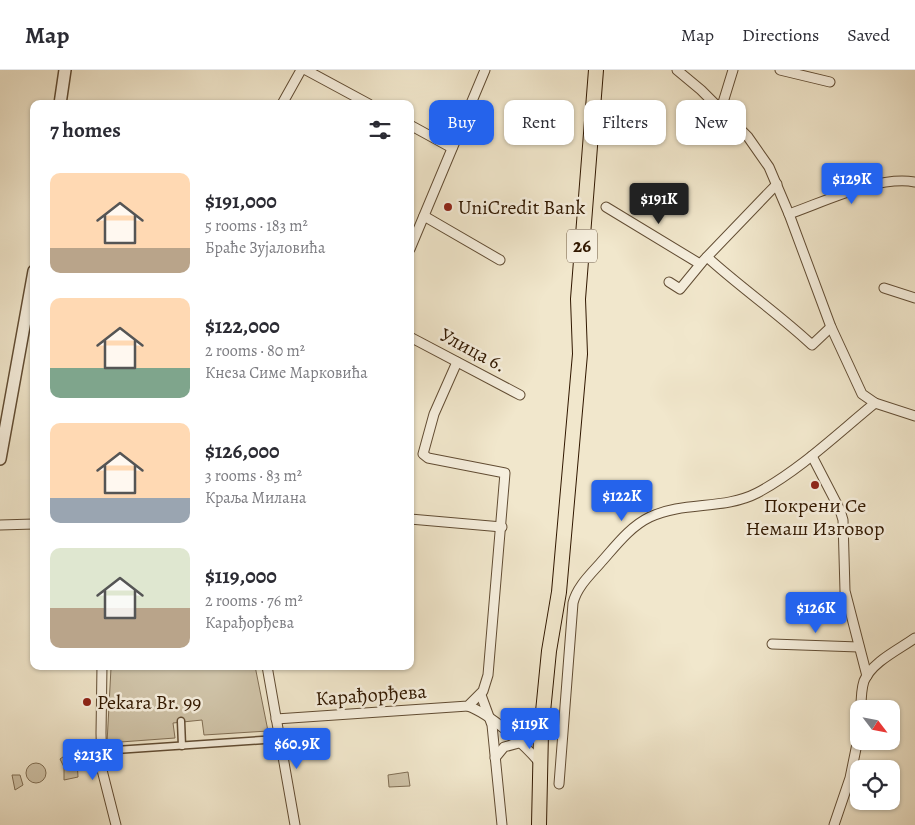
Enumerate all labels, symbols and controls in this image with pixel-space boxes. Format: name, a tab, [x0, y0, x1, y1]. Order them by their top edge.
text: Map	[25, 19, 69, 51]
text: Map	[681, 23, 714, 47]
text: Directions	[742, 23, 819, 47]
text: Saved	[847, 23, 890, 47]
chip: Buy	[429, 100, 494, 145]
chip: Rent	[504, 100, 574, 145]
chip: Filters	[584, 100, 666, 145]
chip: New	[676, 100, 746, 145]
text: 7 homes	[50, 116, 121, 144]
icon: filters	[366, 116, 394, 144]
pin: $129K	[817, 162, 887, 205]
text: $129K	[833, 168, 871, 190]
pin: $191K	[624, 182, 694, 225]
text: $191,000	[205, 187, 277, 215]
text: $191K	[641, 188, 677, 210]
icon: home	[90, 193, 150, 253]
place label: UniCredit Bank	[458, 194, 586, 221]
marker: UniCredit Bank	[442, 201, 454, 213]
text: 5 rooms · 183 m²	[205, 215, 308, 237]
road number: 26	[567, 230, 597, 262]
text: Браће Зујаловића	[205, 237, 325, 259]
text: $122,000	[205, 312, 280, 340]
icon: home	[90, 318, 150, 378]
street label: Улица 6.	[435, 321, 511, 379]
text: 2 rooms · 80 m²	[205, 340, 305, 362]
text: Кнеза Симе Марковића	[205, 362, 368, 384]
text: $126,000	[205, 437, 280, 465]
icon: home	[90, 443, 150, 503]
text: 3 rooms · 83 m²	[205, 465, 302, 487]
marker: Покрени Се Немаш Изговор	[809, 479, 821, 491]
pin: $122K	[587, 480, 657, 522]
text: $122K	[602, 485, 642, 507]
text: Краља Милана	[205, 487, 306, 509]
place label: Покрени Се Немаш Изговор	[746, 492, 884, 542]
text: $119,000	[205, 562, 277, 590]
icon: home	[90, 568, 150, 628]
text: 2 rooms · 76 m²	[205, 590, 303, 612]
pin: $126K	[781, 592, 851, 634]
text: $126K	[797, 597, 835, 619]
text: Карађорђева	[205, 612, 294, 634]
street label: Карађорђева	[315, 678, 428, 712]
place label: Pekara Br. 99	[97, 689, 201, 716]
marker: Pekara Br. 99	[81, 696, 93, 708]
north arrow	[850, 700, 900, 750]
map controls	[850, 700, 900, 810]
pin: $119K	[495, 708, 565, 750]
text: $119K	[512, 713, 548, 735]
pin: $60.9K	[256, 728, 338, 770]
text: $60.9K	[274, 733, 320, 755]
pin: $213K	[58, 738, 128, 781]
text: $213K	[74, 744, 112, 766]
button: locate	[850, 760, 900, 810]

